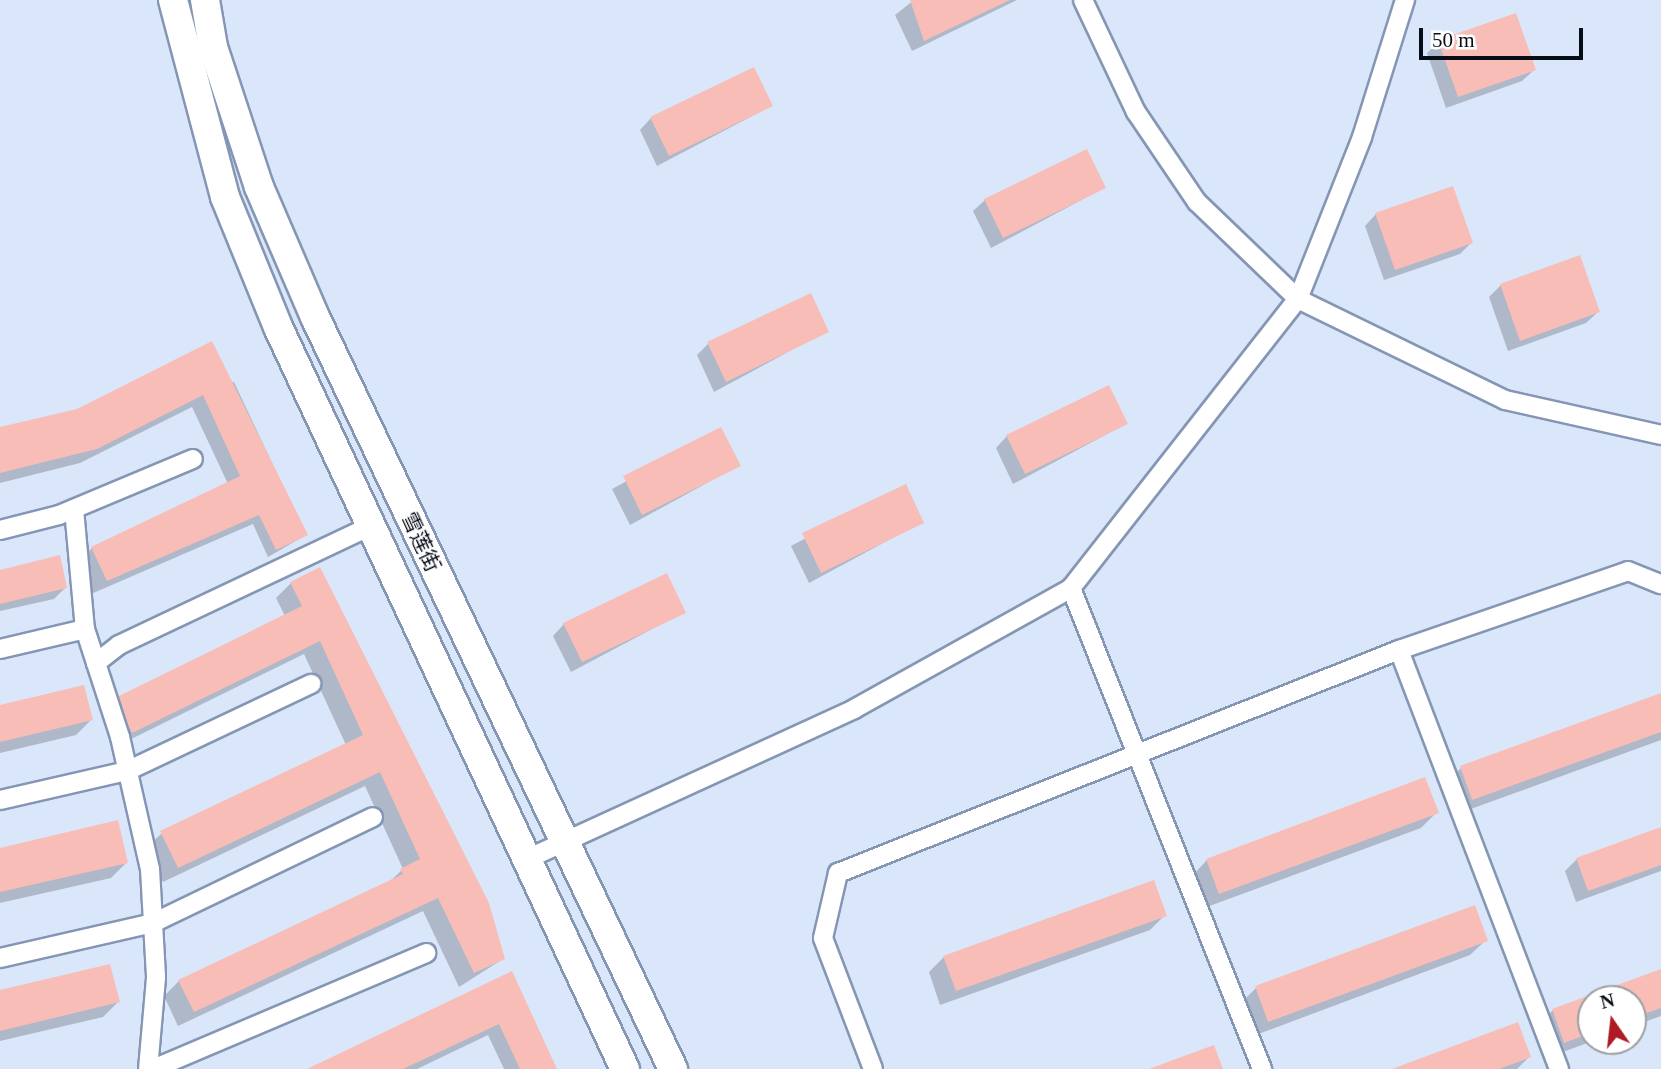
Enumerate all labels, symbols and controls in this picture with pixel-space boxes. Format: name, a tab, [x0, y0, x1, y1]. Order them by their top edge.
scale bar	[1423, 14, 1588, 58]
text: 50 m	[1432, 28, 1475, 52]
street label: 雪莲街	[396, 508, 446, 576]
north arrow	[1577, 985, 1647, 1055]
text: N	[1598, 989, 1616, 1013]

